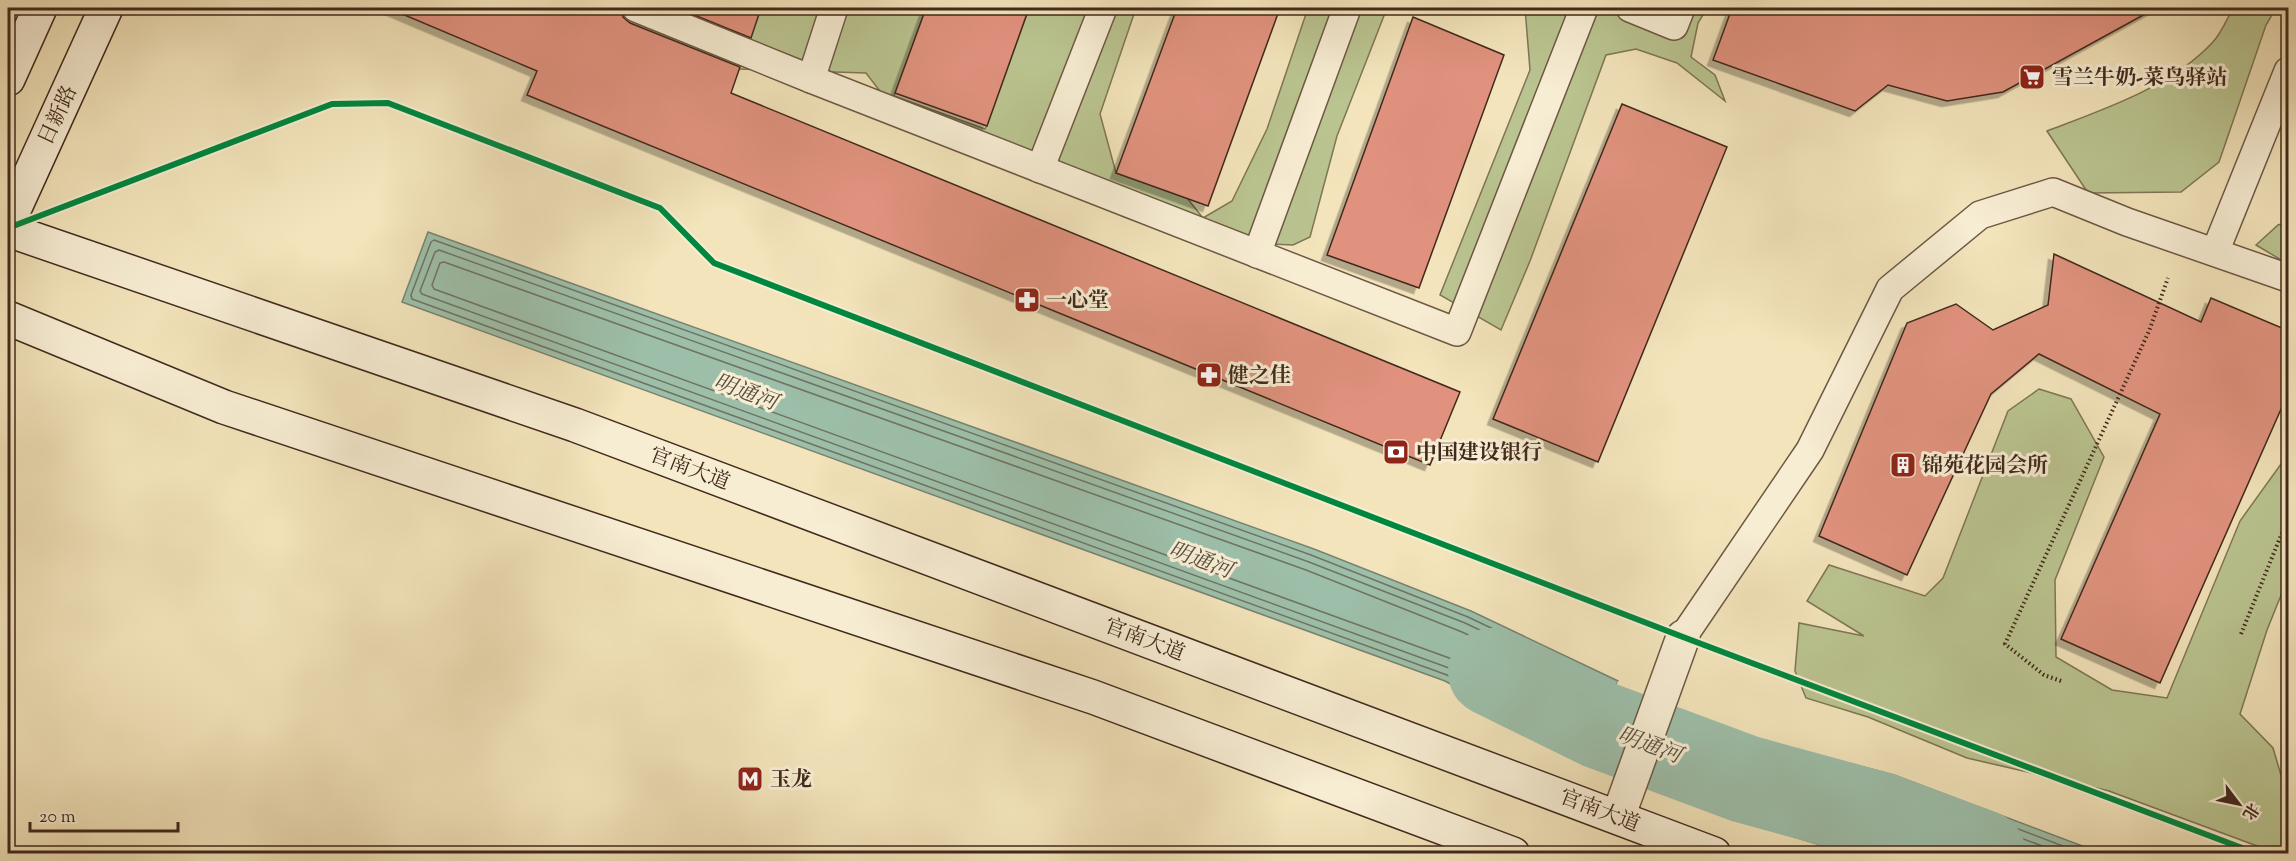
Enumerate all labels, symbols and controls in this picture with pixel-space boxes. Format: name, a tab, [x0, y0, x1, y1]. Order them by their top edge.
supermarket icon: 雪兰牛奶-菜鸟驿站	[2017, 62, 2047, 92]
place label: 雪兰牛奶-菜鸟驿站	[2052, 64, 2227, 94]
street label: 日新路	[32, 81, 86, 151]
pharmacy icon: 一心堂	[1012, 285, 1042, 315]
place label: 一心堂	[1046, 287, 1109, 317]
pharmacy icon: 健之佳	[1194, 360, 1224, 390]
place label: 健之佳	[1228, 362, 1291, 392]
water label: 明通河	[708, 367, 785, 422]
bank icon: 中国建设银行	[1381, 437, 1411, 467]
place label: 中国建设银行	[1416, 439, 1542, 469]
street label: 官南大道	[645, 441, 734, 499]
building icon: 锦苑花园会所	[1888, 450, 1918, 480]
place label: 锦苑花园会所	[1922, 452, 2048, 482]
water label: 明通河	[1163, 535, 1240, 590]
street label: 官南大道	[1100, 612, 1189, 670]
water label: 明通河	[1612, 720, 1689, 775]
metro station icon: 玉龙	[735, 764, 765, 794]
place label: 玉龙	[770, 766, 812, 796]
north arrow	[2209, 774, 2269, 834]
street label: 官南大道	[1555, 783, 1644, 841]
scale bar	[30, 795, 178, 833]
text: 北	[2236, 798, 2264, 824]
text: 20 m	[39, 805, 76, 831]

